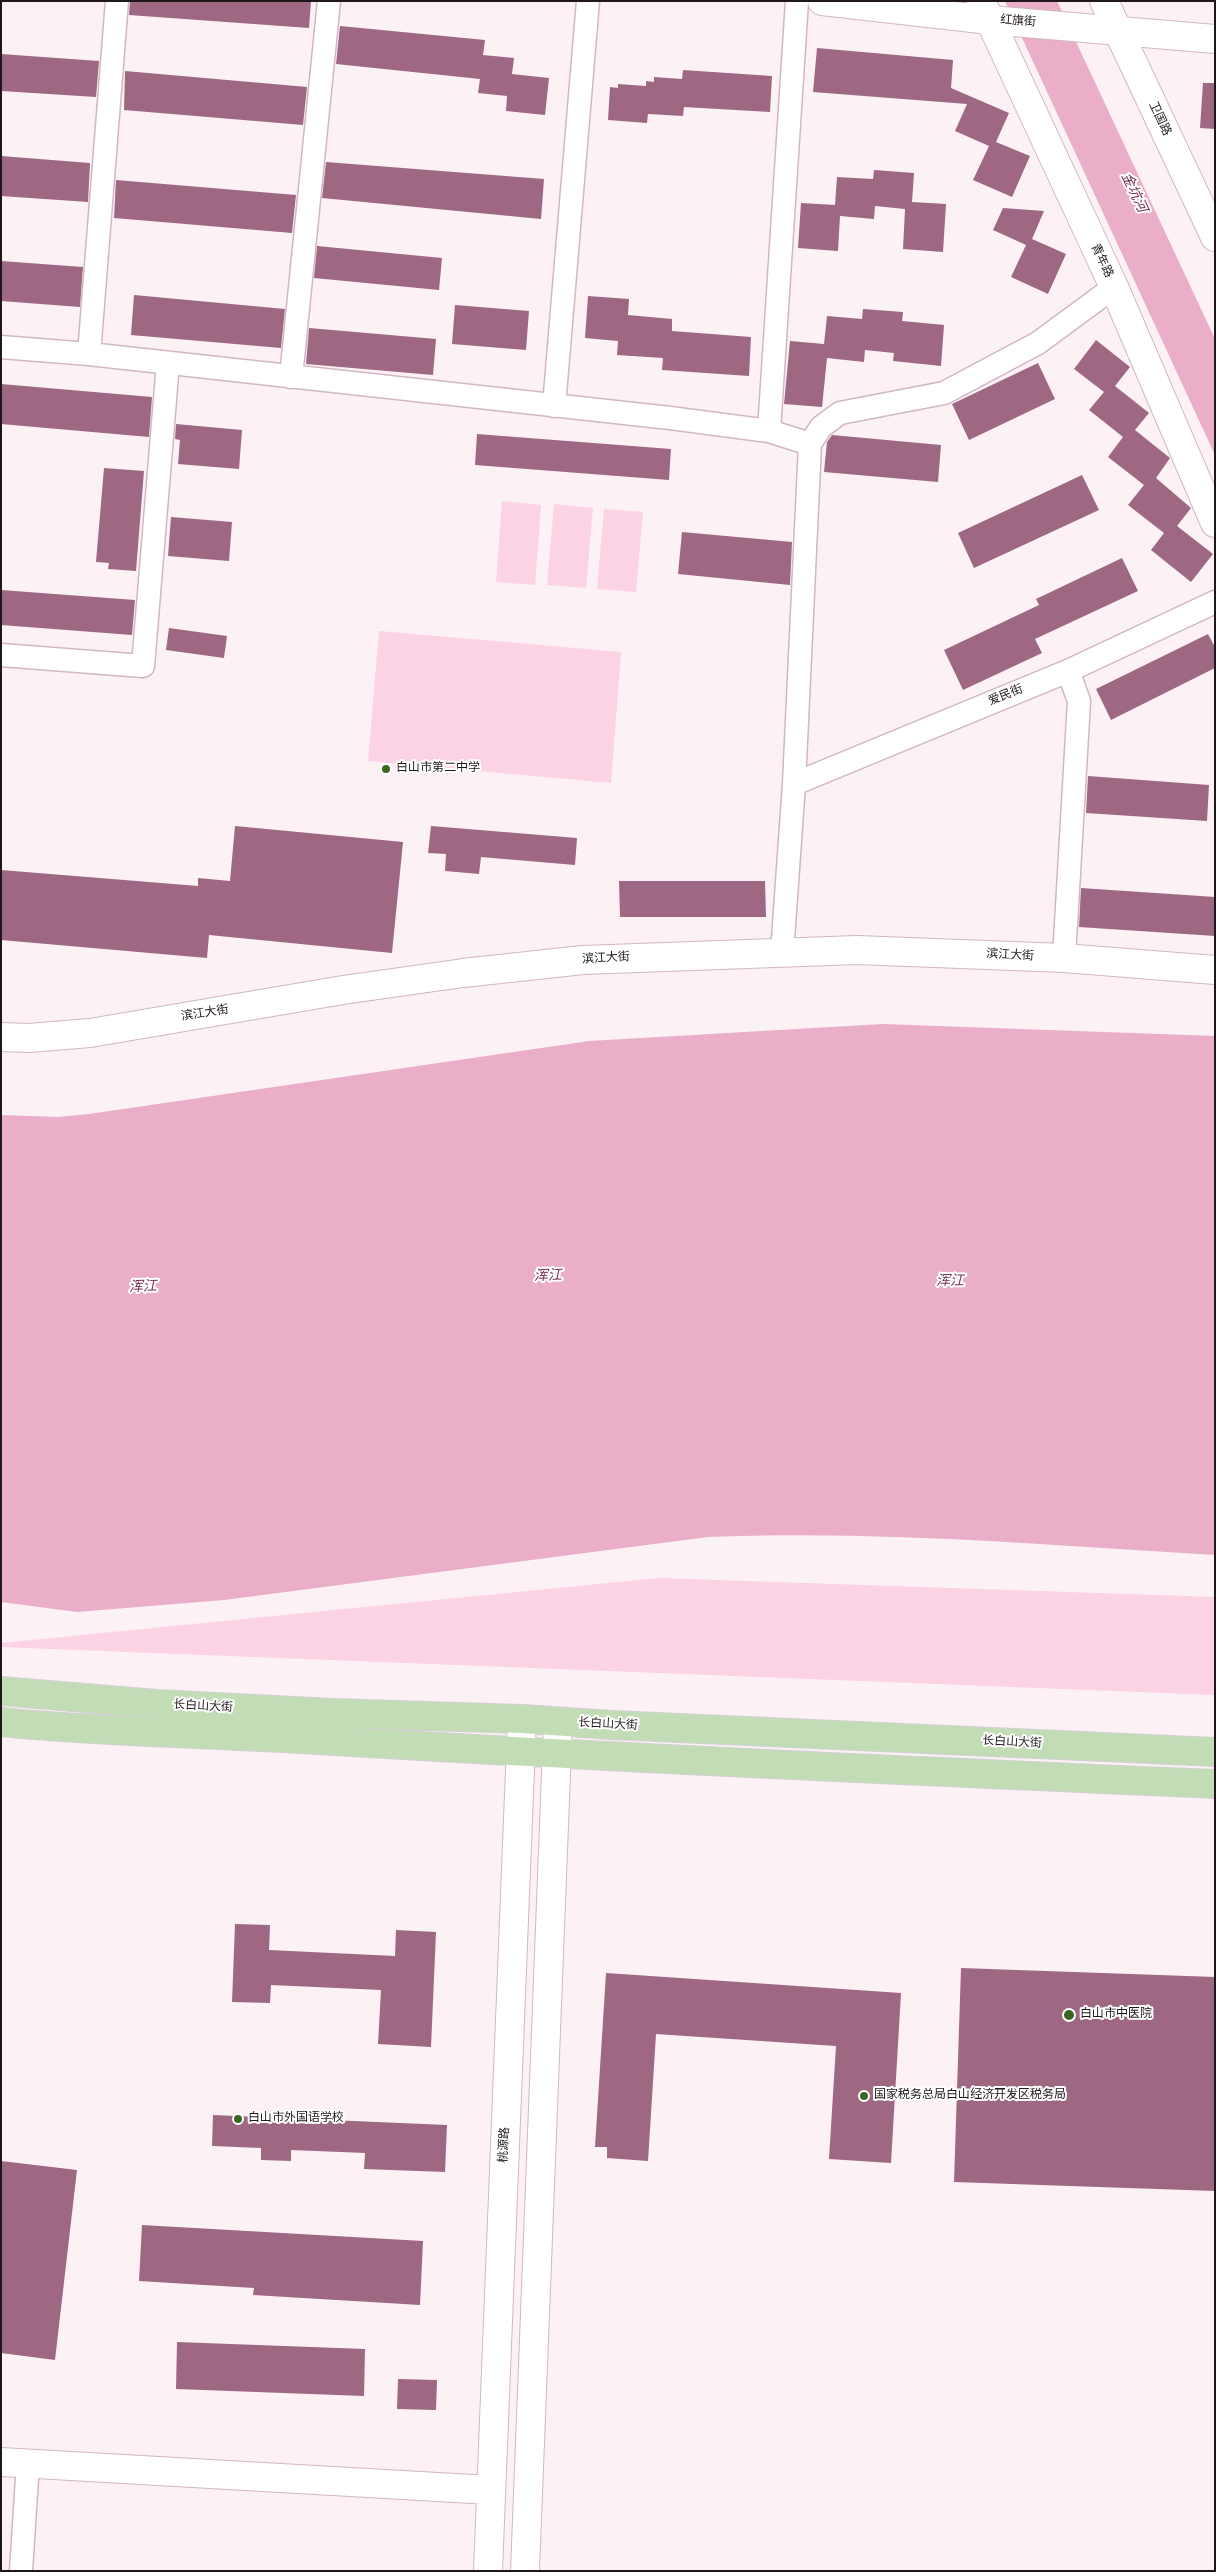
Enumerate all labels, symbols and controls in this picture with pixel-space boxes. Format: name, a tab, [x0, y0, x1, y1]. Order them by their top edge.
street label: 红旗街	[1000, 14, 1036, 30]
street label: 卫国路	[1145, 100, 1173, 138]
water label: 金坑河	[1117, 170, 1149, 216]
street label: 青年路	[1087, 242, 1115, 280]
street label: 爱民街	[987, 683, 1025, 709]
place label: 白山市第二中学	[396, 762, 480, 776]
marker: 白山市第二中学	[380, 763, 392, 775]
street label: 滨江大街	[986, 948, 1034, 964]
street label: 滨江大街	[582, 951, 630, 967]
street label: 滨江大街	[180, 1003, 230, 1025]
water label: 浑江	[534, 1268, 562, 1286]
water label: 浑江	[936, 1274, 964, 1290]
water label: 浑江	[129, 1279, 157, 1297]
street label: 长白山大街	[173, 1698, 233, 1716]
street label: 长白山大街	[578, 1716, 638, 1734]
street label: 长白山大街	[982, 1734, 1042, 1752]
marker: 白山市中医院	[1062, 2008, 1076, 2022]
place label: 白山市中医院	[1080, 2008, 1152, 2022]
place label: 国家税务总局白山经济开发区税务局	[874, 2089, 1066, 2103]
marker: 国家税务总局白山经济开发区税务局	[858, 2090, 870, 2102]
place label: 白山市外国语学校	[248, 2112, 344, 2126]
marker: 白山市外国语学校	[232, 2113, 244, 2125]
street label: 桃源路	[497, 2127, 513, 2163]

